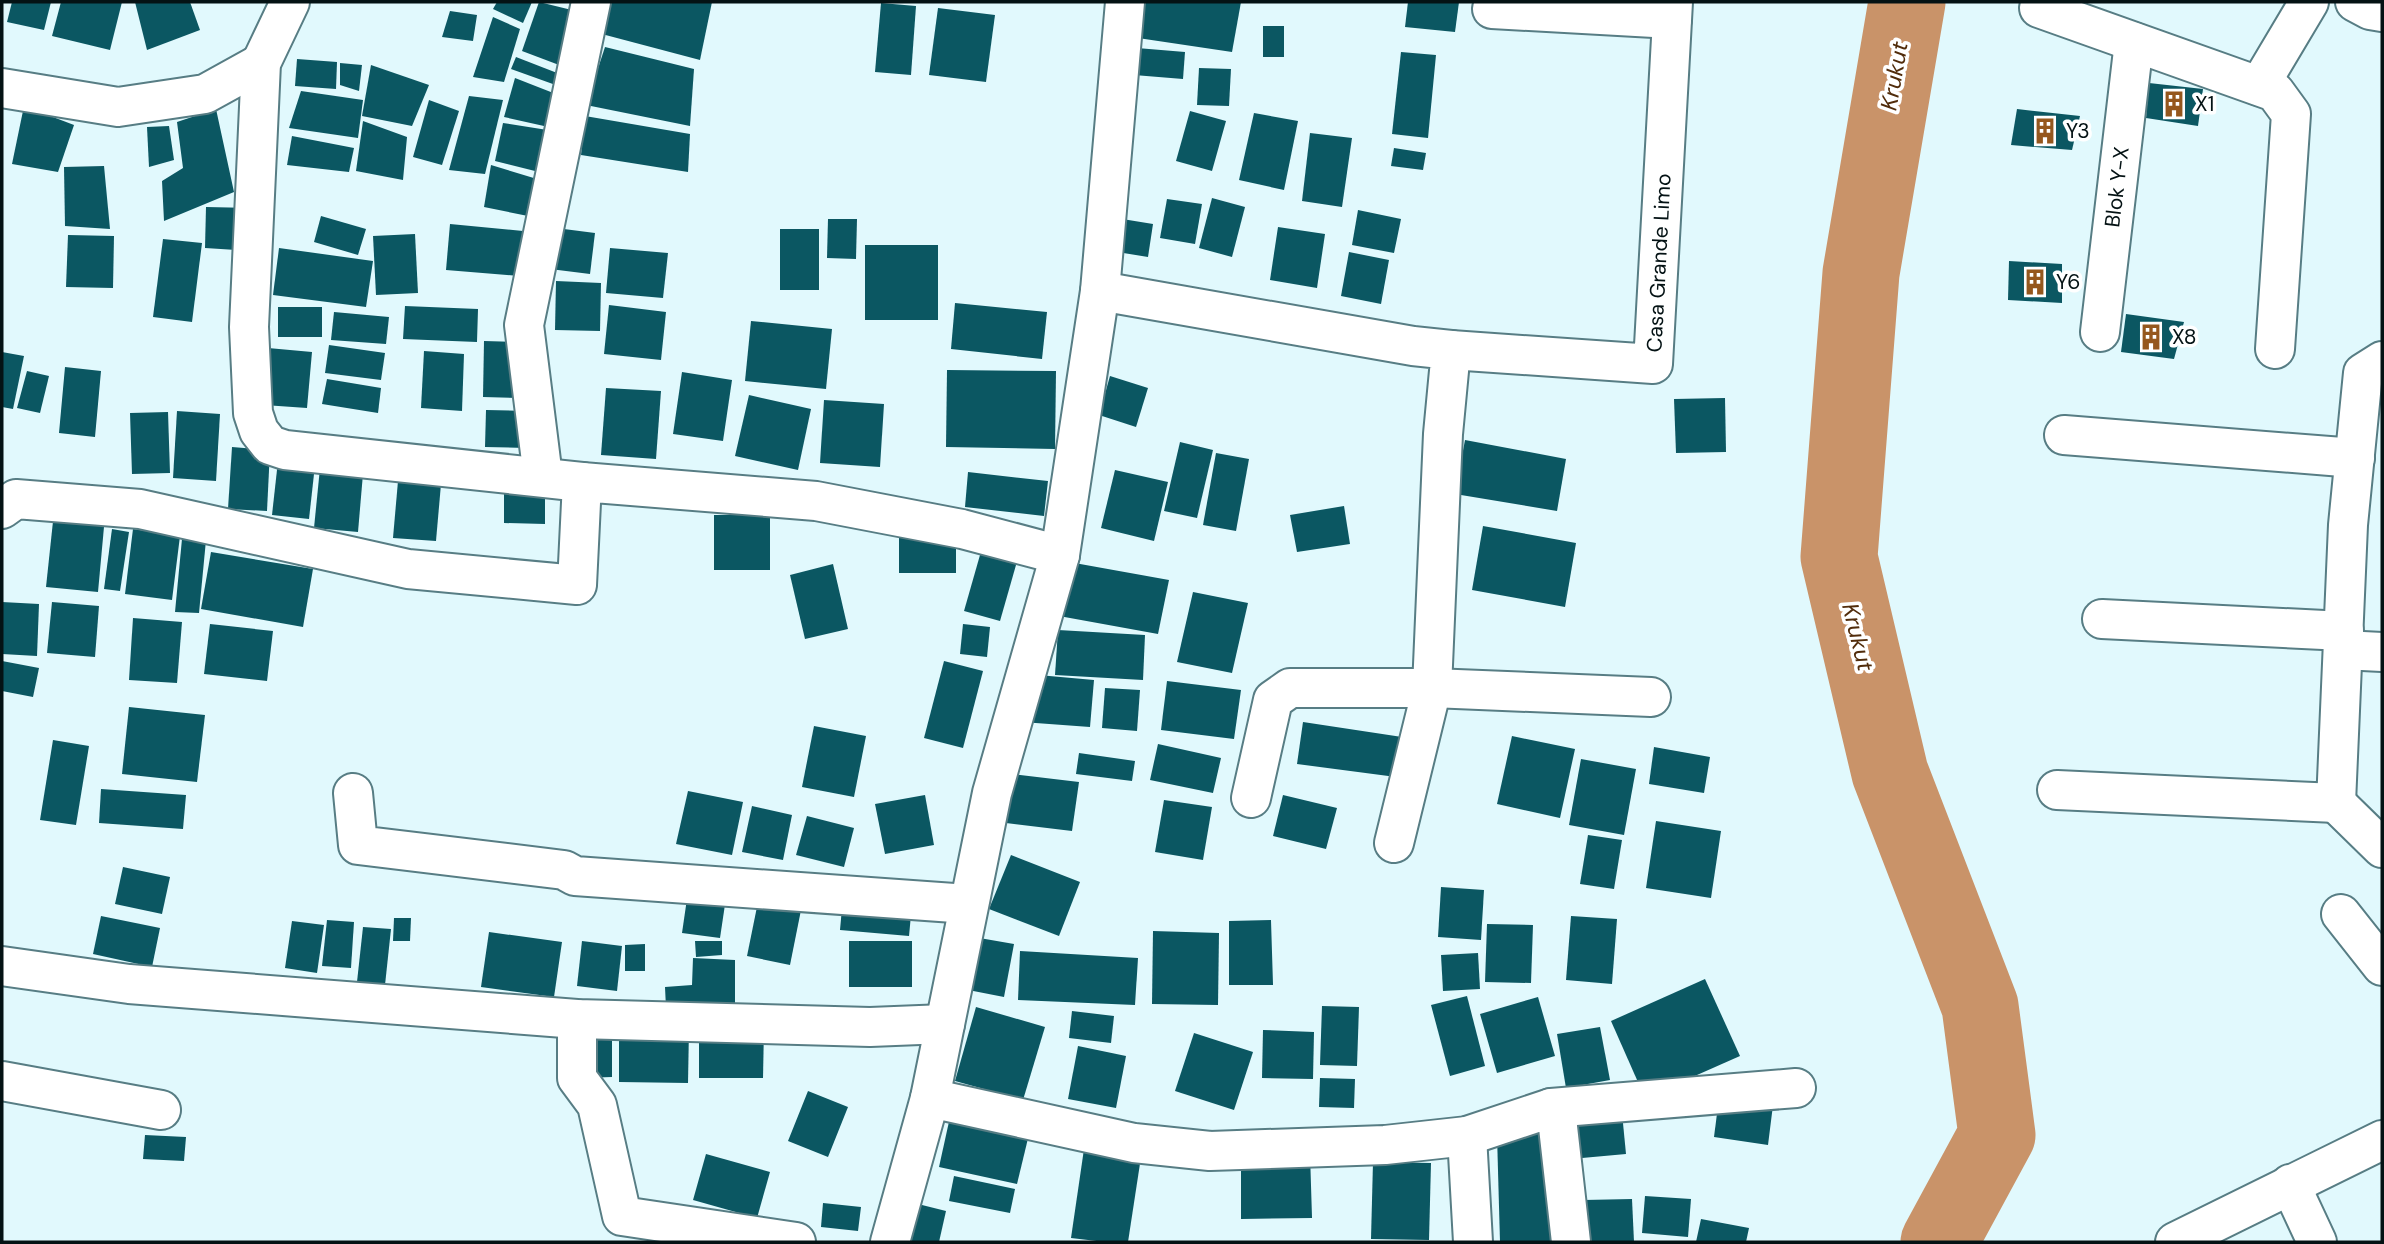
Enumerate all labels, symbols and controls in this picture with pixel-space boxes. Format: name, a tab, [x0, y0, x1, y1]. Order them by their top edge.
water label: Krukut	[1873, 39, 1915, 113]
building icon: X1	[2159, 89, 2189, 119]
place label: X1	[2195, 90, 2214, 118]
building icon: Y3	[2030, 116, 2060, 146]
place label: Y3	[2066, 117, 2090, 145]
street label: Blok Y-X	[2098, 145, 2136, 229]
street label: Casa Grande Limo	[1640, 173, 1678, 353]
building icon: Y6	[2020, 267, 2050, 297]
place label: Y6	[2056, 268, 2080, 296]
building icon: X8	[2136, 322, 2166, 352]
place label: X8	[2172, 323, 2197, 351]
water label: Krukut	[1835, 600, 1881, 674]

